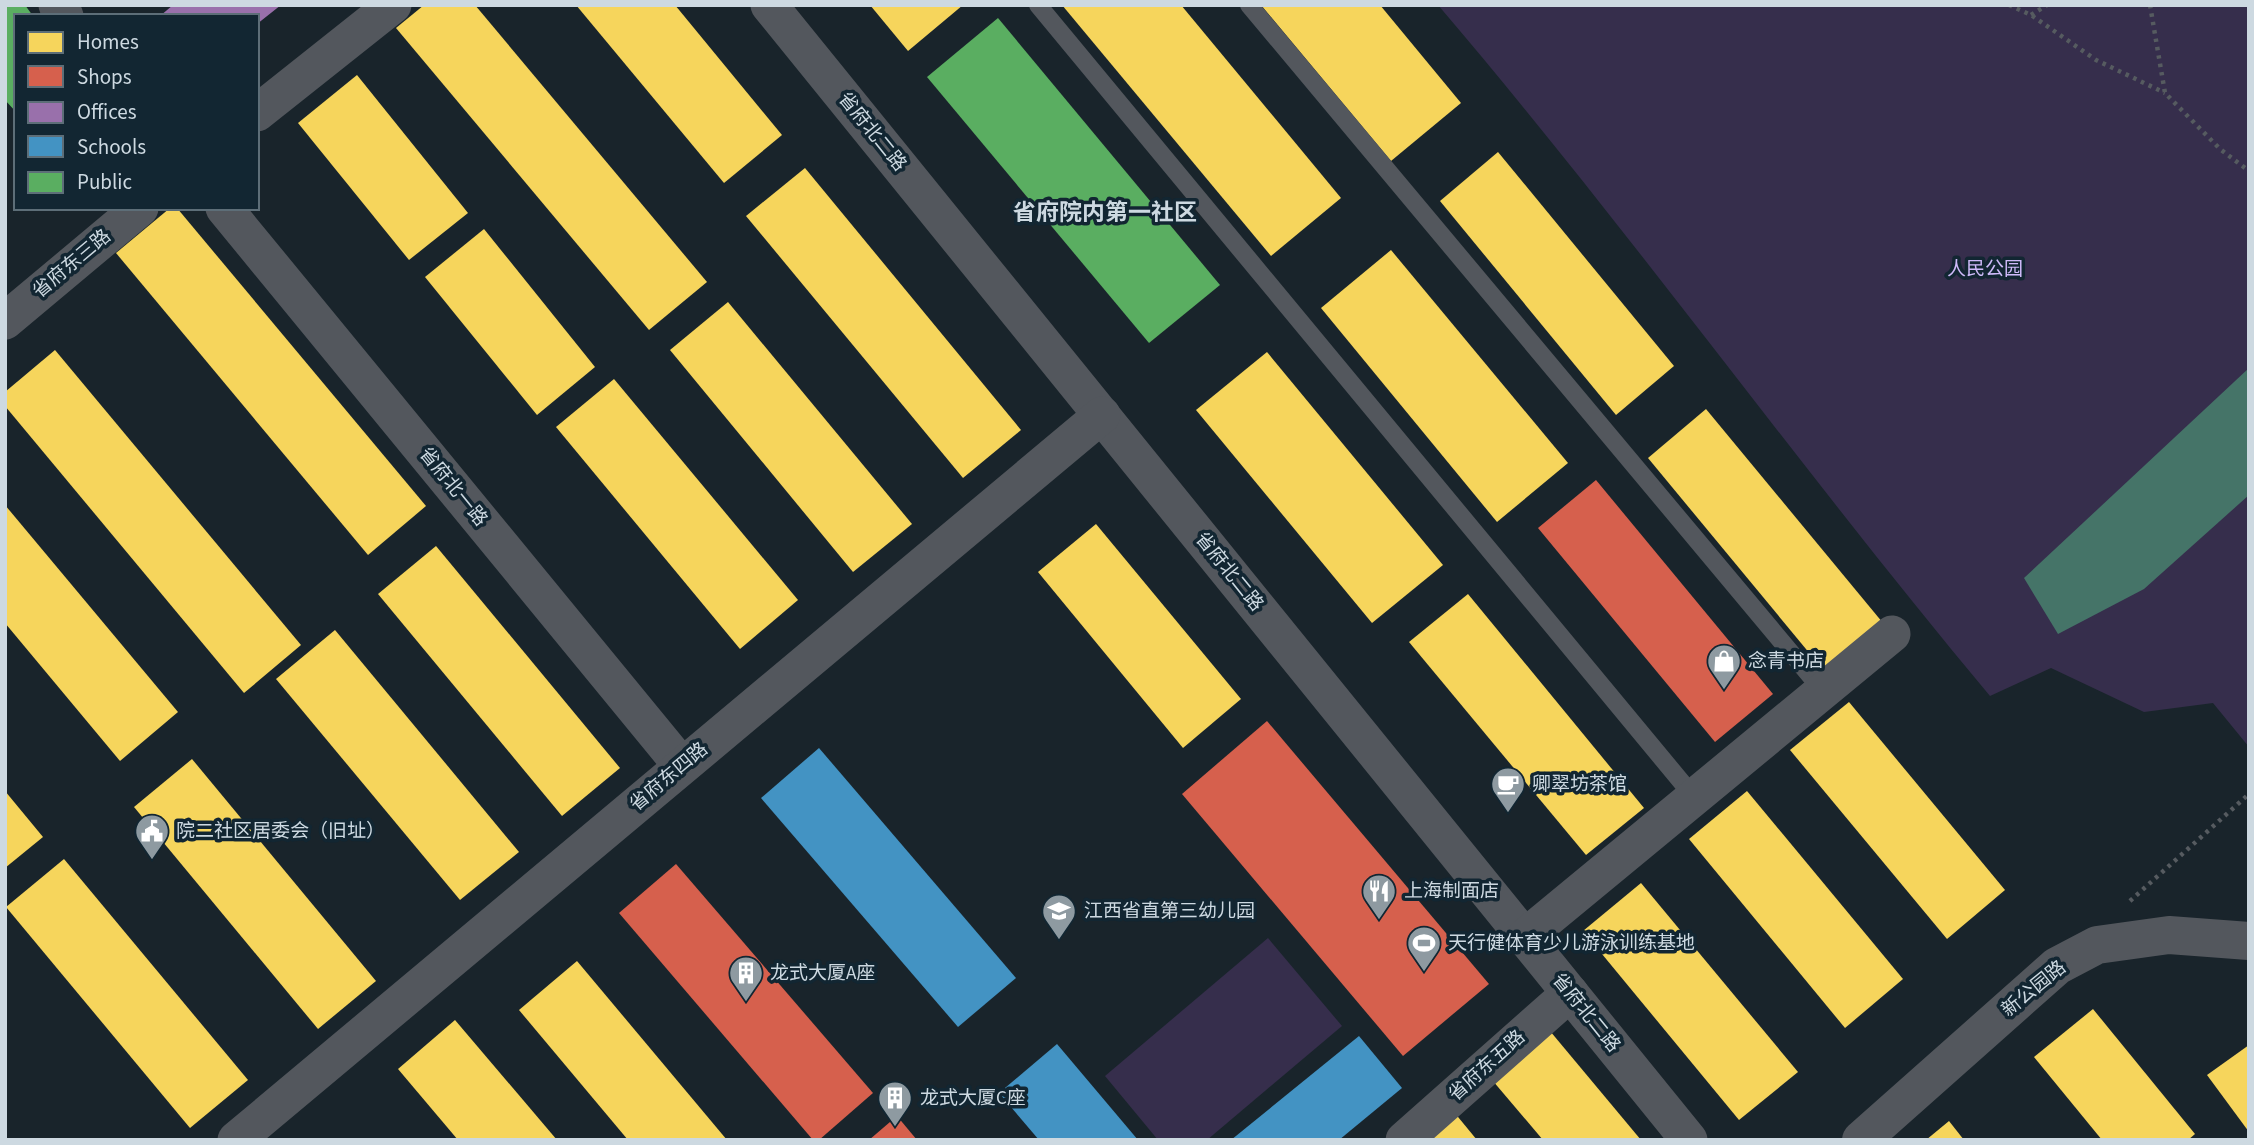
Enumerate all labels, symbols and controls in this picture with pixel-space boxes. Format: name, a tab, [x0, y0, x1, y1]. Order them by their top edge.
legend	[14, 14, 259, 210]
text: Homes	[77, 27, 139, 57]
text: Shops	[77, 62, 132, 92]
street label: 省府北二路	[832, 87, 912, 177]
text: Offices	[77, 97, 137, 127]
text: Schools	[77, 132, 146, 162]
text: Public	[77, 167, 132, 197]
district label: 省府院内第一社区	[1013, 196, 1197, 229]
street label: 省府东三路	[27, 223, 117, 305]
park label: 人民公园	[1947, 256, 2023, 283]
street label: 省府北一路	[413, 442, 493, 532]
street label: 省府北二路	[1189, 527, 1269, 617]
shop icon: 念青书店	[1705, 642, 1743, 691]
place label: 念青书店	[1748, 648, 1824, 675]
street label: 省府东四路	[624, 736, 714, 818]
cafe icon: 卿翠坊茶馆	[1489, 765, 1527, 814]
place label: 卿翠坊茶馆	[1532, 771, 1627, 798]
public building icon: 院二社区居委会（旧址）	[133, 812, 171, 861]
place label: 院二社区居委会（旧址）	[176, 818, 385, 845]
restaurant icon: 上海制面店	[1360, 872, 1398, 921]
place label: 上海制面店	[1404, 878, 1499, 905]
school or university icon: 江西省直第三幼儿园	[1040, 892, 1078, 941]
place label: 江西省直第三幼儿园	[1084, 898, 1255, 925]
sports icon: 天行健体育少儿游泳训练基地	[1405, 924, 1443, 973]
place label: 天行健体育少儿游泳训练基地	[1448, 930, 1695, 957]
building icon: 龙式大厦A座	[727, 954, 765, 1003]
street label: 新公园路	[1996, 955, 2072, 1023]
place label: 龙式大厦A座	[770, 960, 875, 987]
street label: 省府北二路	[1546, 968, 1626, 1058]
street label: 省府东五路	[1443, 1024, 1531, 1108]
building icon: 龙式大厦C座	[876, 1079, 914, 1128]
place label: 龙式大厦C座	[920, 1085, 1026, 1112]

